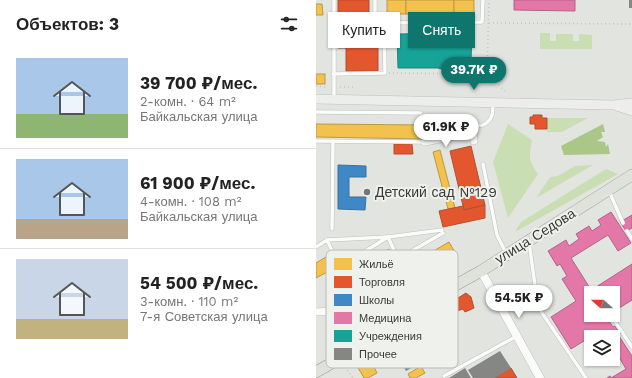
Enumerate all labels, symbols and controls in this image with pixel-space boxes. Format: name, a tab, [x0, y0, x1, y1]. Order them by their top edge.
chip: Купить	[328, 12, 400, 48]
chip: Снять	[408, 12, 475, 48]
icon: filters	[278, 13, 300, 35]
text: Объектов: 3	[16, 14, 119, 34]
pin: 39.7K ₽	[437, 57, 511, 91]
text: 39.7K ₽	[450, 62, 498, 77]
text: 39 700 ₽/мес.	[140, 73, 257, 93]
icon: home	[48, 74, 96, 122]
text: 2-комн. · 64 m²	[140, 94, 236, 109]
text: Байкальская улица	[140, 109, 258, 124]
pin: 61.9K ₽	[409, 114, 483, 148]
text: 61.9K ₽	[423, 119, 469, 134]
text: 61 900 ₽/мес.	[140, 173, 255, 193]
icon: home	[48, 175, 96, 223]
place label: Детский сад №129	[375, 184, 497, 200]
marker: Детский сад №129	[362, 187, 372, 197]
text: 4-комн. · 108 m²	[140, 194, 242, 209]
street label: улица Седова	[492, 205, 578, 267]
text: Байкальская улица	[140, 209, 258, 224]
legend	[326, 250, 458, 368]
text: Жильё	[359, 258, 394, 271]
text: 54 500 ₽/мес.	[140, 273, 258, 293]
icon: home	[48, 275, 96, 323]
text: Торговля	[359, 276, 405, 289]
pin: 54.5K ₽	[482, 285, 556, 319]
north arrow	[584, 286, 620, 322]
map controls	[584, 286, 620, 366]
text: 54.5K ₽	[495, 290, 543, 305]
text: 3-комн. · 110 m²	[140, 294, 238, 309]
text: Школы	[359, 294, 394, 307]
text: 7-я Советская улица	[140, 309, 268, 324]
text: Медицина	[359, 312, 412, 325]
text: Учреждения	[359, 330, 422, 343]
button: layers	[584, 330, 620, 366]
text: Прочее	[359, 348, 397, 361]

